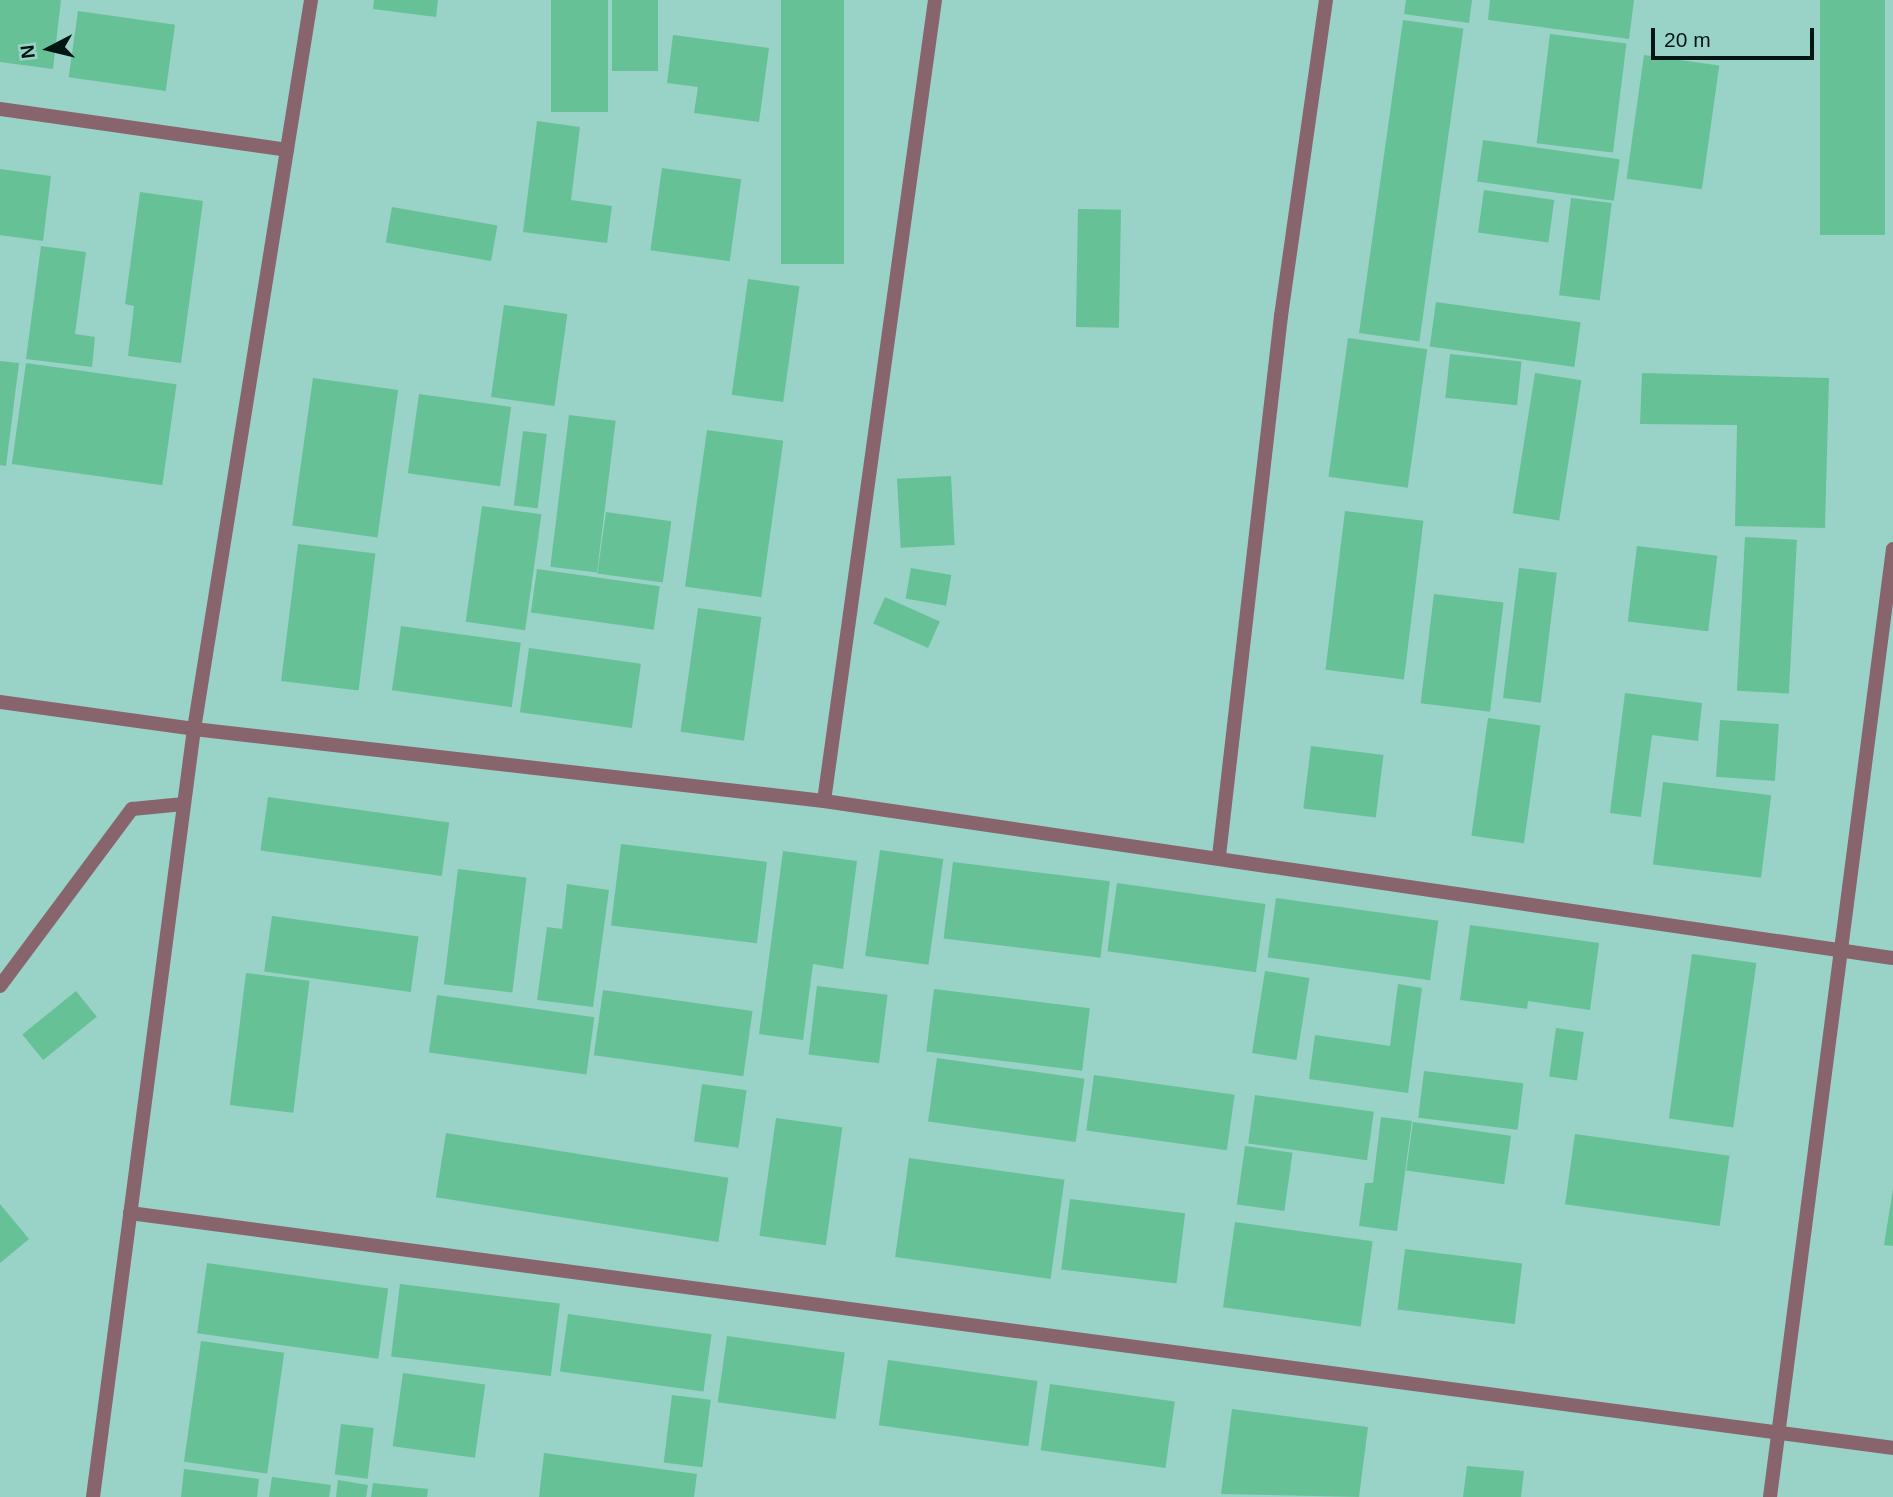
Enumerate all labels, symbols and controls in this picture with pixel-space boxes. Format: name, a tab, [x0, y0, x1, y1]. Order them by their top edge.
north arrow	[14, 14, 84, 84]
scale bar	[1655, 14, 1818, 58]
text: 20 m	[1664, 28, 1711, 51]
text: N	[16, 44, 39, 60]

